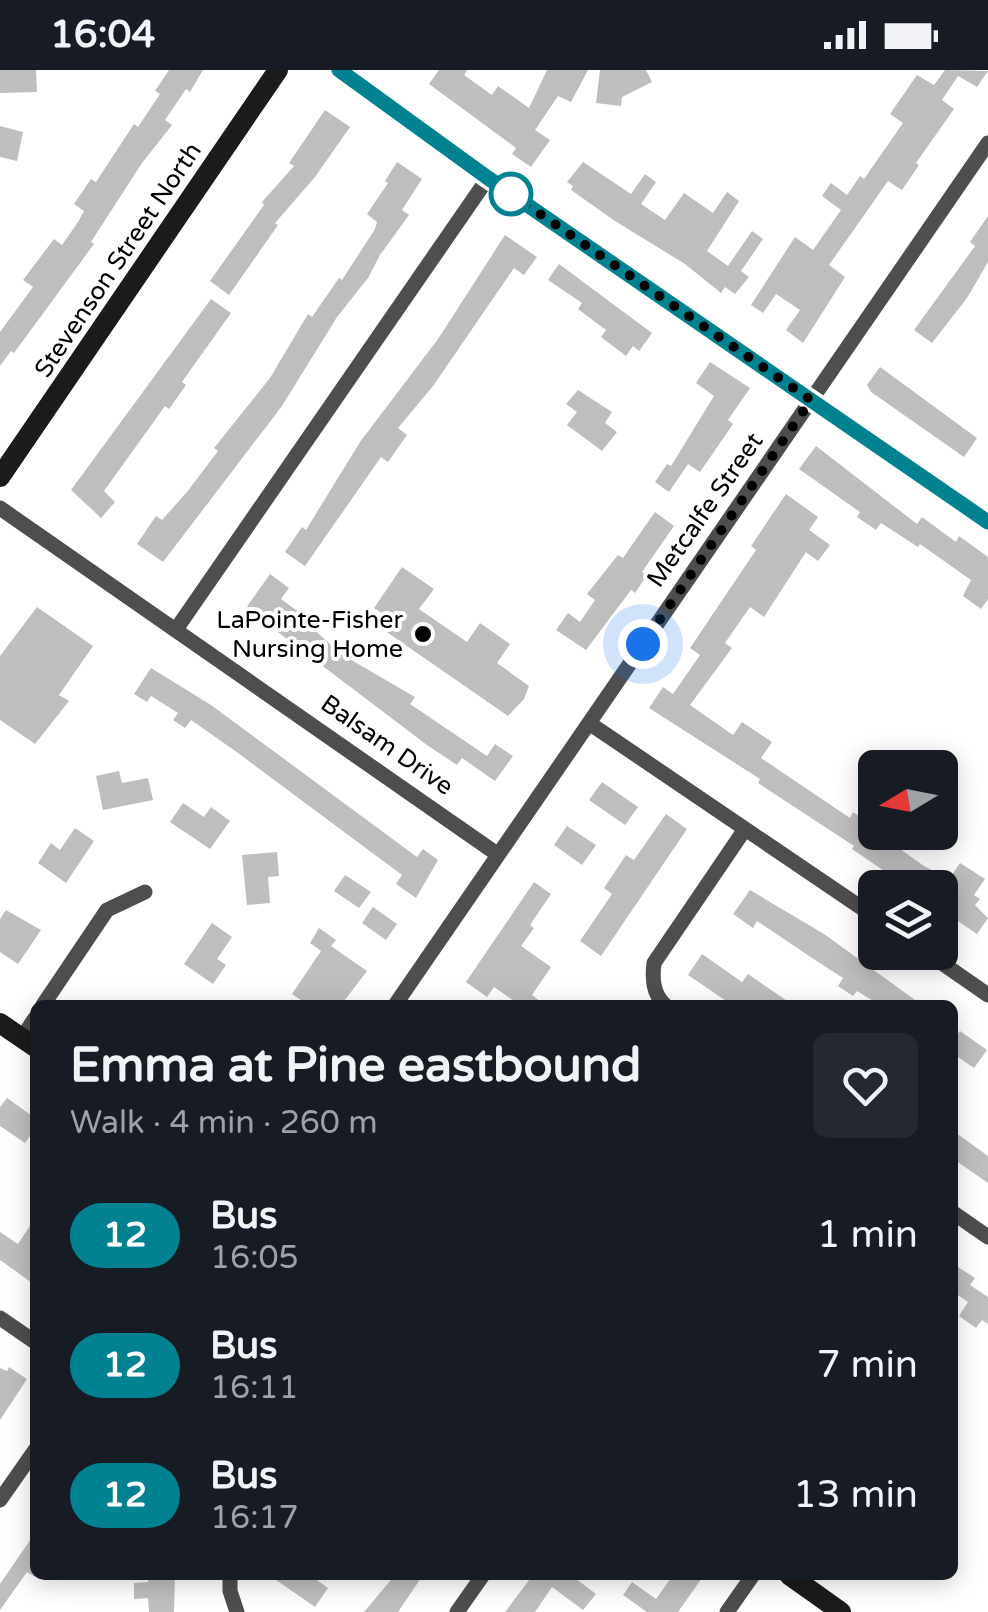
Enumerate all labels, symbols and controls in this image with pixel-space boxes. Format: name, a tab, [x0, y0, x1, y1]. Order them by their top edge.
text: 16:04	[50, 12, 155, 58]
street label: Stevenson Street North	[28, 137, 208, 383]
unlabelled marker	[490, 173, 532, 215]
street label: Metcalfe Street	[641, 427, 770, 593]
place label: LaPointe-Fisher Nursing Home	[216, 605, 403, 664]
your location	[618, 619, 668, 669]
marker: LaPointe-Fisher Nursing Home	[412, 623, 434, 645]
street label: Balsam Drive	[315, 688, 459, 802]
north arrow	[858, 750, 958, 850]
map controls	[858, 750, 958, 970]
button: layers	[858, 870, 958, 970]
button: heart	[813, 1033, 918, 1138]
text: Emma at Pine eastbound	[70, 1037, 641, 1095]
text: Walk · 4 min · 260 m	[70, 1104, 378, 1142]
text: Bus	[210, 1193, 277, 1239]
text: 1 min	[817, 1212, 918, 1258]
text: 12	[103, 1214, 147, 1256]
text: 16:05	[210, 1239, 299, 1277]
text: Bus	[210, 1323, 277, 1369]
text: 7 min	[817, 1342, 918, 1388]
text: 12	[103, 1344, 147, 1386]
text: 16:11	[210, 1369, 299, 1407]
text: Bus	[210, 1453, 277, 1499]
text: 13 min	[793, 1472, 918, 1518]
text: 12	[103, 1474, 147, 1516]
text: 16:17	[210, 1499, 299, 1537]

